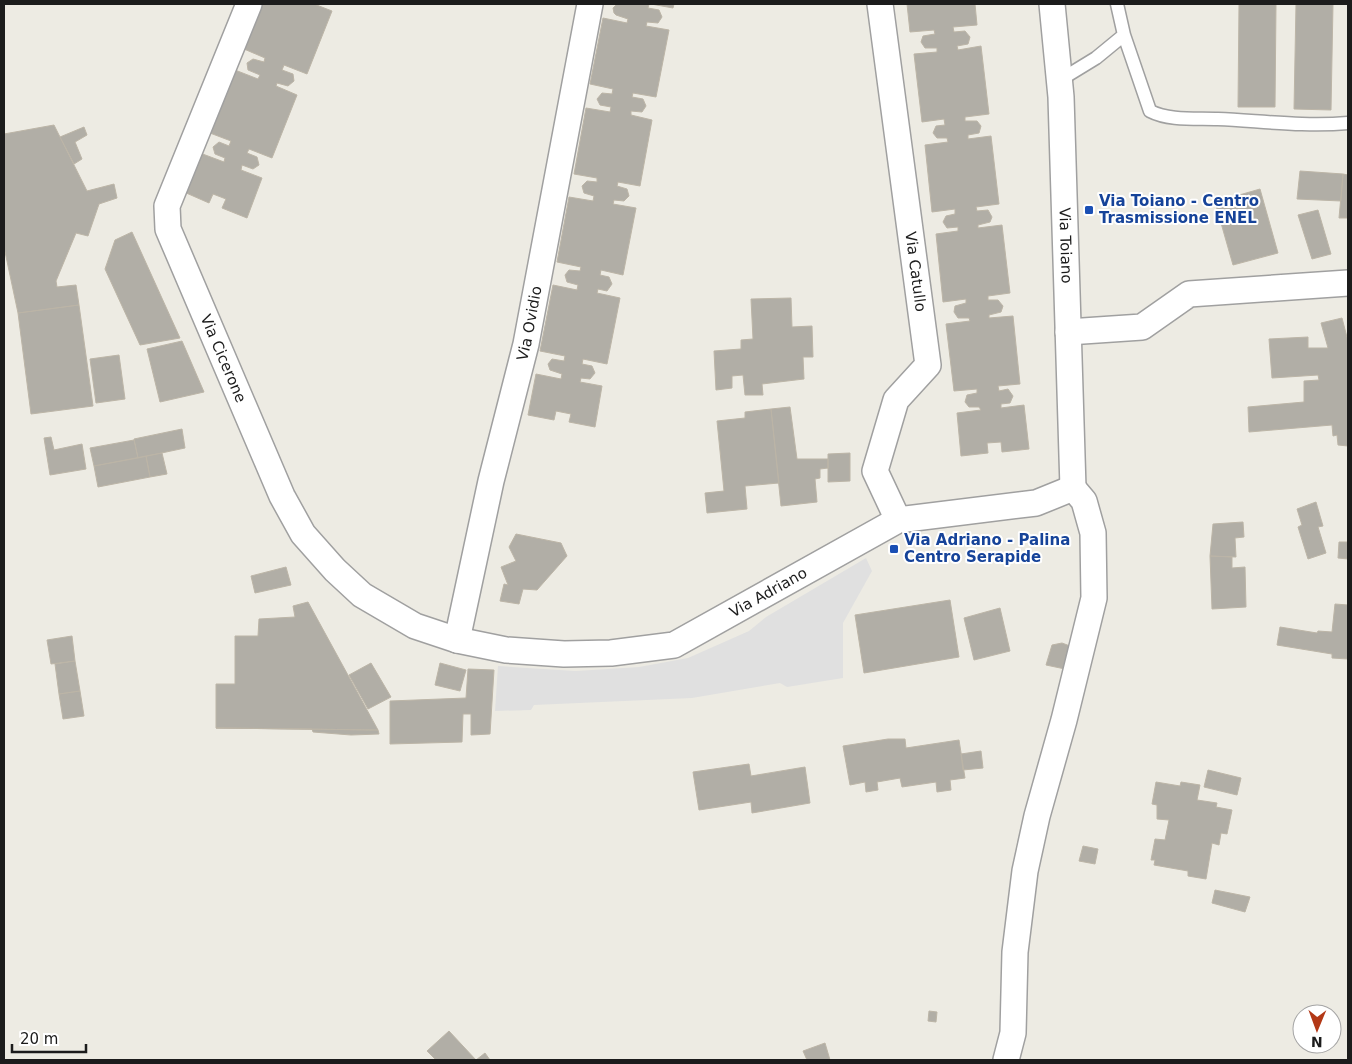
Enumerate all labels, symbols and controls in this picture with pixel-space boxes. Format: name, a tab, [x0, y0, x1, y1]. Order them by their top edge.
place label: Via Toiano - Centro Trasmissione ENEL	[1099, 192, 1259, 227]
marker: Via Toiano - Centro Trasmissione ENEL	[1083, 204, 1095, 216]
street label: Via Toiano	[1055, 207, 1076, 284]
street label: Via Catullo	[901, 230, 930, 313]
street label: Via Ovidio	[513, 284, 546, 363]
street label: Via Cicerone	[197, 312, 250, 405]
place label: Via Adriano - Palina Centro Serapide	[904, 531, 1070, 566]
marker: Via Adriano - Palina Centro Serapide	[888, 543, 900, 555]
street label: Via Adriano	[726, 564, 810, 621]
north arrow	[1292, 1004, 1342, 1054]
scale bar	[12, 1022, 86, 1054]
text: 20 m	[20, 1030, 58, 1048]
text: N	[1311, 1034, 1323, 1050]

